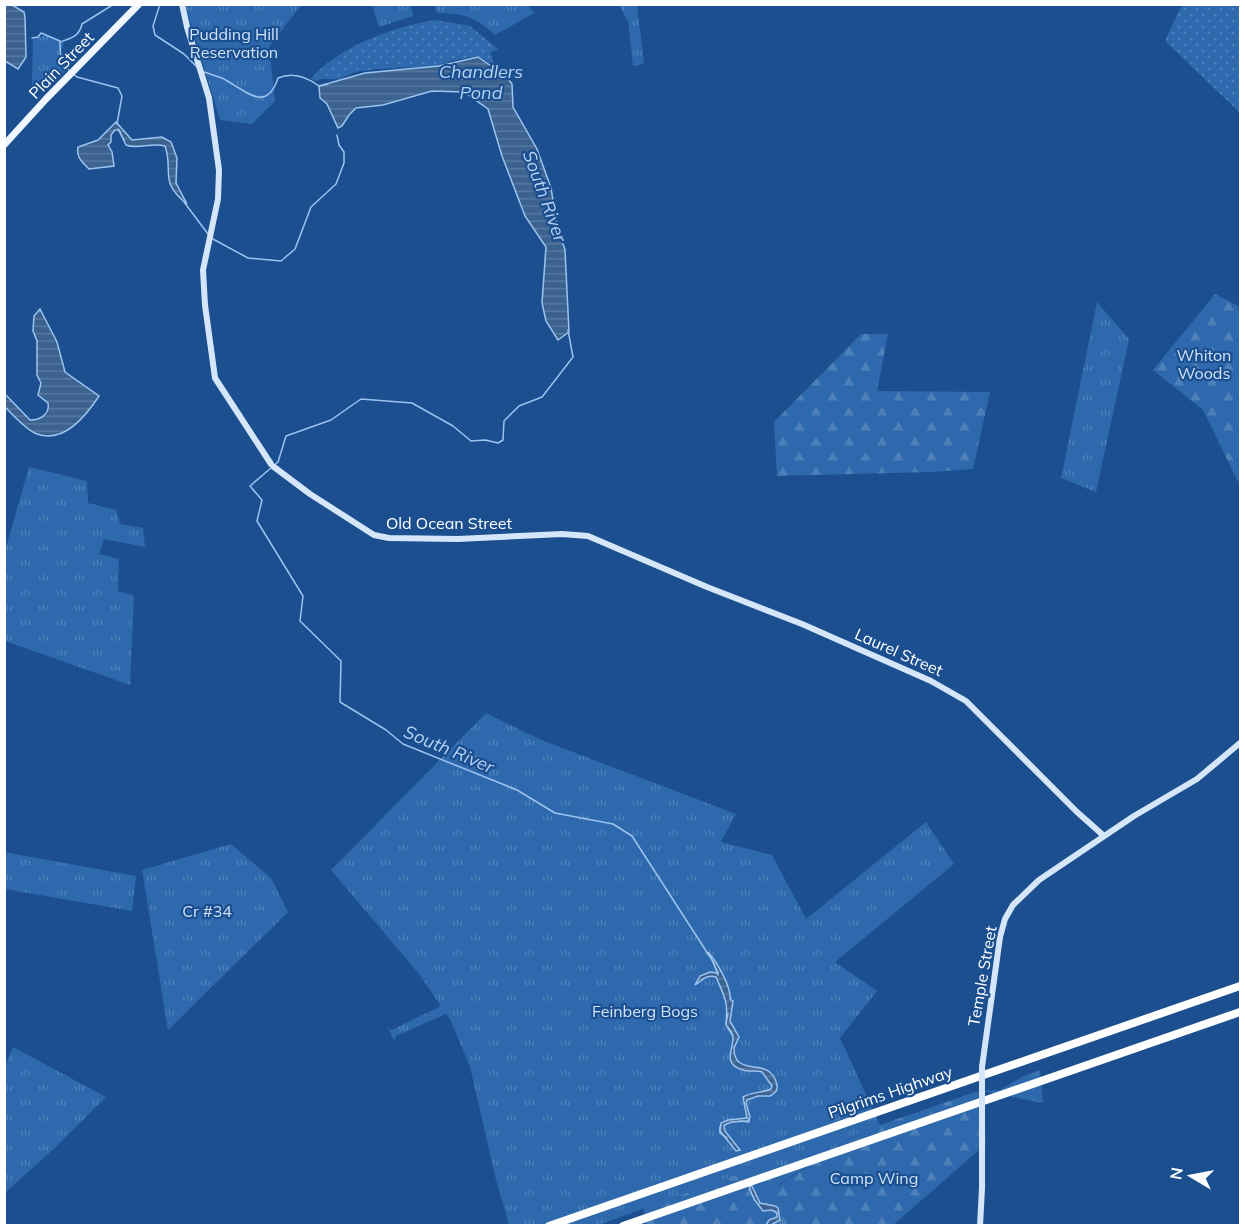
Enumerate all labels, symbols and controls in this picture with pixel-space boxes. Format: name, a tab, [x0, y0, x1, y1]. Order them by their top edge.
park label: Pudding Hill Reservation	[189, 24, 279, 62]
street label: Plain Street	[24, 27, 98, 103]
water label: Chandlers Pond	[439, 60, 523, 104]
water label: South River	[518, 147, 573, 246]
park label: Whiton Woods	[1176, 345, 1232, 383]
street label: Old Ocean Street	[386, 513, 512, 533]
street label: Laurel Street	[852, 624, 946, 680]
water label: South River	[400, 720, 499, 779]
park label: Cr #34	[182, 901, 232, 921]
street label: Temple Street	[963, 924, 1001, 1028]
park label: Feinberg Bogs	[592, 1001, 698, 1021]
street label: Pilgrims Highway	[825, 1061, 955, 1123]
north arrow	[1161, 1146, 1221, 1206]
text: N	[1165, 1166, 1187, 1181]
park label: Camp Wing	[830, 1168, 918, 1188]

